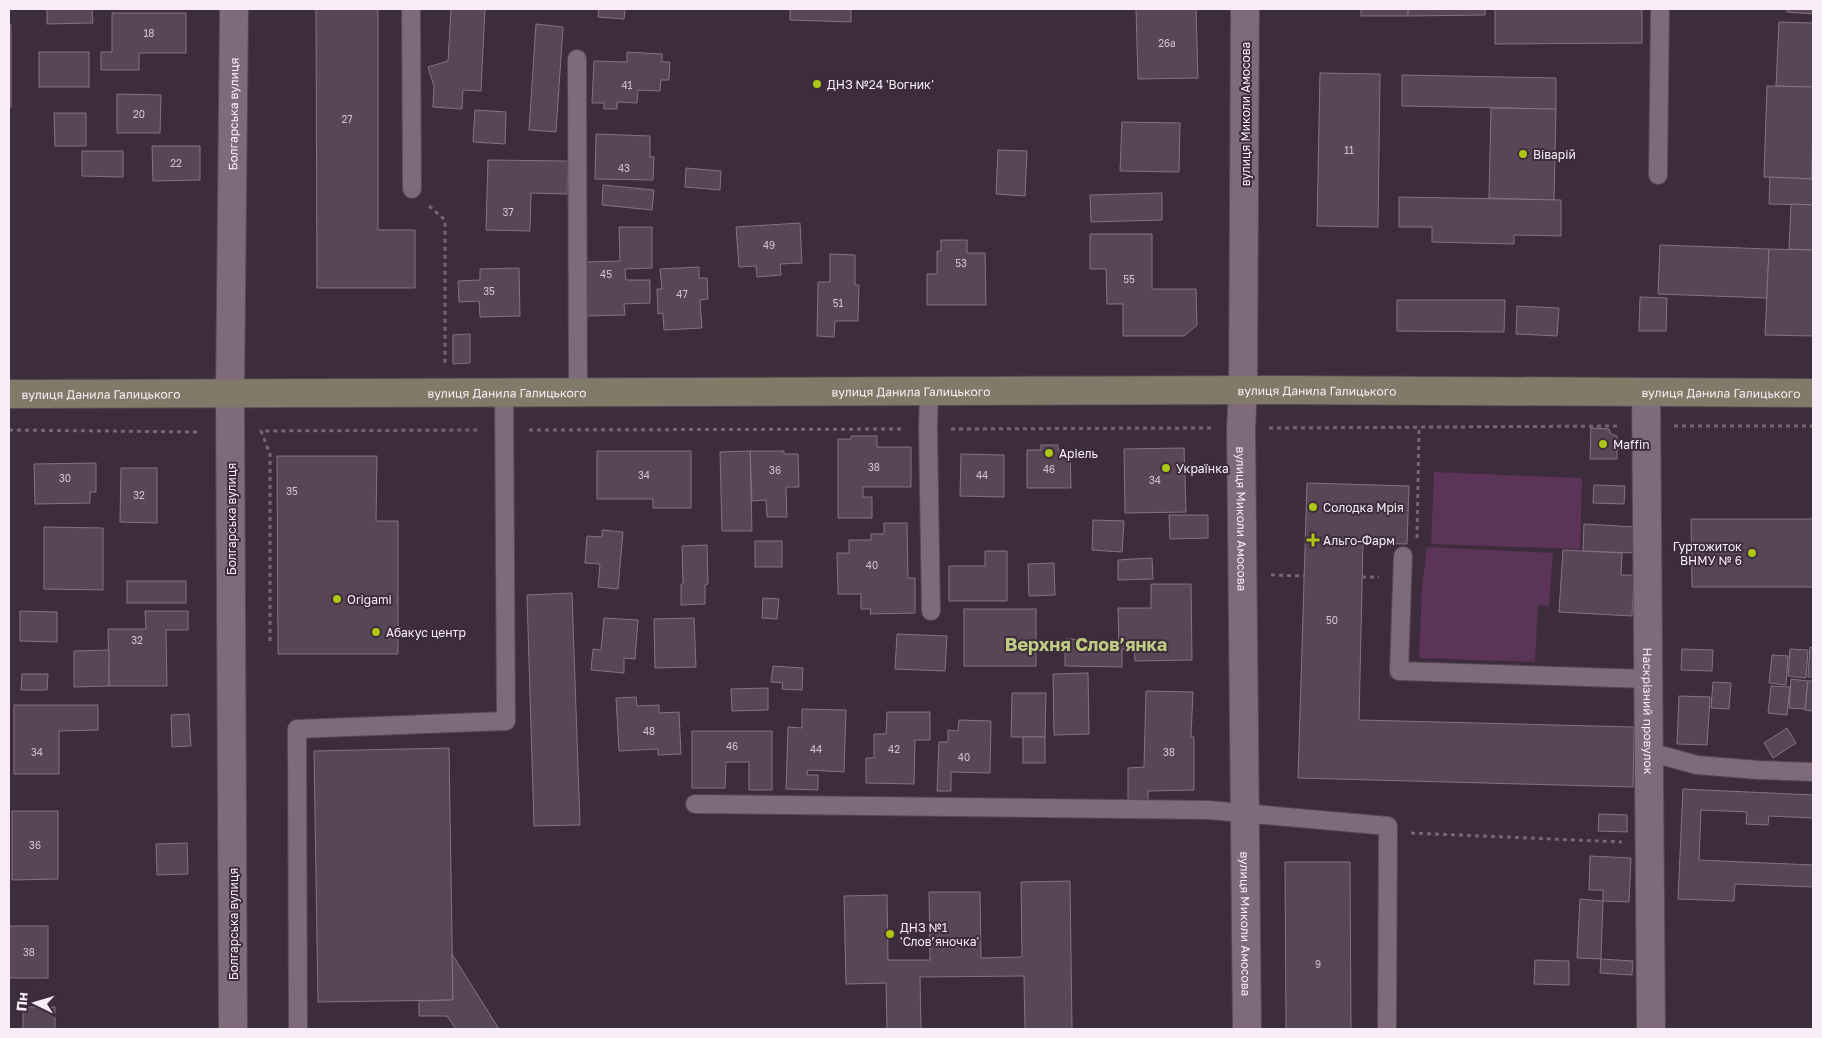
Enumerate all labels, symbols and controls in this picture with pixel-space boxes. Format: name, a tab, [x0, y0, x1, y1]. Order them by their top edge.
house number: 18	[144, 27, 154, 39]
house number: 26а	[1158, 37, 1176, 49]
street label: вулиця Миколи Амосова	[1238, 42, 1253, 186]
street label: Болгарська вулиця	[225, 58, 241, 170]
place label: ДНЗ №24 'Вогник'	[827, 77, 934, 92]
marker: ДНЗ №24 'Вогник'	[811, 78, 823, 90]
house number: 41	[622, 79, 633, 91]
house number: 20	[133, 108, 145, 120]
house number: 27	[341, 113, 353, 125]
house number: 11	[1344, 144, 1354, 156]
place label: Віварій	[1533, 147, 1576, 162]
marker: Віварій	[1517, 148, 1529, 160]
house number: 22	[170, 157, 182, 169]
house number: 43	[618, 162, 630, 174]
house number: 37	[502, 206, 514, 218]
house number: 49	[763, 239, 775, 251]
house number: 53	[955, 257, 967, 269]
house number: 45	[600, 268, 612, 280]
house number: 55	[1123, 273, 1135, 285]
house number: 35	[483, 285, 495, 297]
house number: 47	[676, 288, 688, 300]
house number: 51	[833, 297, 843, 309]
street label: вулиця Данила Галицького	[1238, 382, 1396, 398]
street label: вулиця Данила Галицького	[832, 383, 990, 399]
street label: вулиця Данила Галицького	[428, 385, 586, 400]
street label: вулиця Данила Галицького	[1642, 385, 1800, 400]
street label: вулиця Данила Галицького	[22, 386, 180, 401]
place label: Maffin	[1613, 437, 1650, 452]
marker: Maffin	[1597, 438, 1609, 450]
place label: Аріель	[1059, 446, 1098, 461]
street label: вулиця Миколи Амосова	[1234, 446, 1250, 591]
marker: Аріель	[1043, 447, 1055, 459]
house number: 38	[868, 461, 880, 473]
place label: Українка	[1176, 461, 1229, 476]
marker: Українка	[1160, 462, 1172, 474]
street label: Болгарська вулиця	[224, 463, 239, 575]
house number: 46	[1043, 463, 1055, 475]
house number: 36	[769, 464, 781, 476]
house number: 34	[638, 469, 650, 481]
house number: 44	[976, 469, 988, 481]
house number: 30	[59, 472, 71, 484]
house number: 34	[1149, 474, 1161, 486]
house number: 35	[286, 485, 298, 497]
house number: 32	[133, 489, 145, 501]
place label: Солодка Мрія	[1323, 500, 1404, 515]
marker: Солодка Мрія	[1307, 501, 1319, 513]
place label: Альго-Фарм	[1323, 533, 1395, 548]
marker: Альго-Фарм	[1307, 534, 1319, 546]
place label: Гуртожиток ВНМУ № 6	[1673, 539, 1742, 568]
marker: Гуртожиток ВНМУ № 6	[1746, 547, 1758, 559]
house number: 40	[866, 559, 878, 571]
place label: Origami	[347, 592, 392, 607]
marker: Origami	[331, 593, 343, 605]
house number: 50	[1326, 614, 1338, 626]
place label: Абакус центр	[386, 625, 466, 640]
marker: Абакус центр	[370, 626, 382, 638]
district label: Верхня Слов’янка	[1005, 633, 1167, 655]
house number: 32	[131, 634, 143, 646]
street label: Наскрізний провулок	[1641, 647, 1657, 775]
house number: 48	[643, 725, 655, 737]
house number: 46	[726, 740, 738, 752]
house number: 44	[810, 743, 822, 755]
house number: 42	[888, 743, 900, 755]
house number: 34	[31, 746, 43, 758]
house number: 38	[1163, 746, 1175, 758]
house number: 40	[958, 751, 970, 763]
house number: 36	[29, 839, 41, 851]
street label: вулиця Миколи Амосова	[1238, 851, 1254, 996]
street label: Болгарська вулиця	[226, 868, 241, 980]
place label: ДНЗ №1 'Слов’яночка'	[900, 920, 979, 949]
marker: ДНЗ №1 'Слов’яночка'	[884, 928, 896, 940]
house number: 38	[23, 946, 35, 958]
house number: 9	[1315, 958, 1321, 970]
north arrow	[10, 978, 60, 1028]
text: Пн	[12, 992, 31, 1012]

